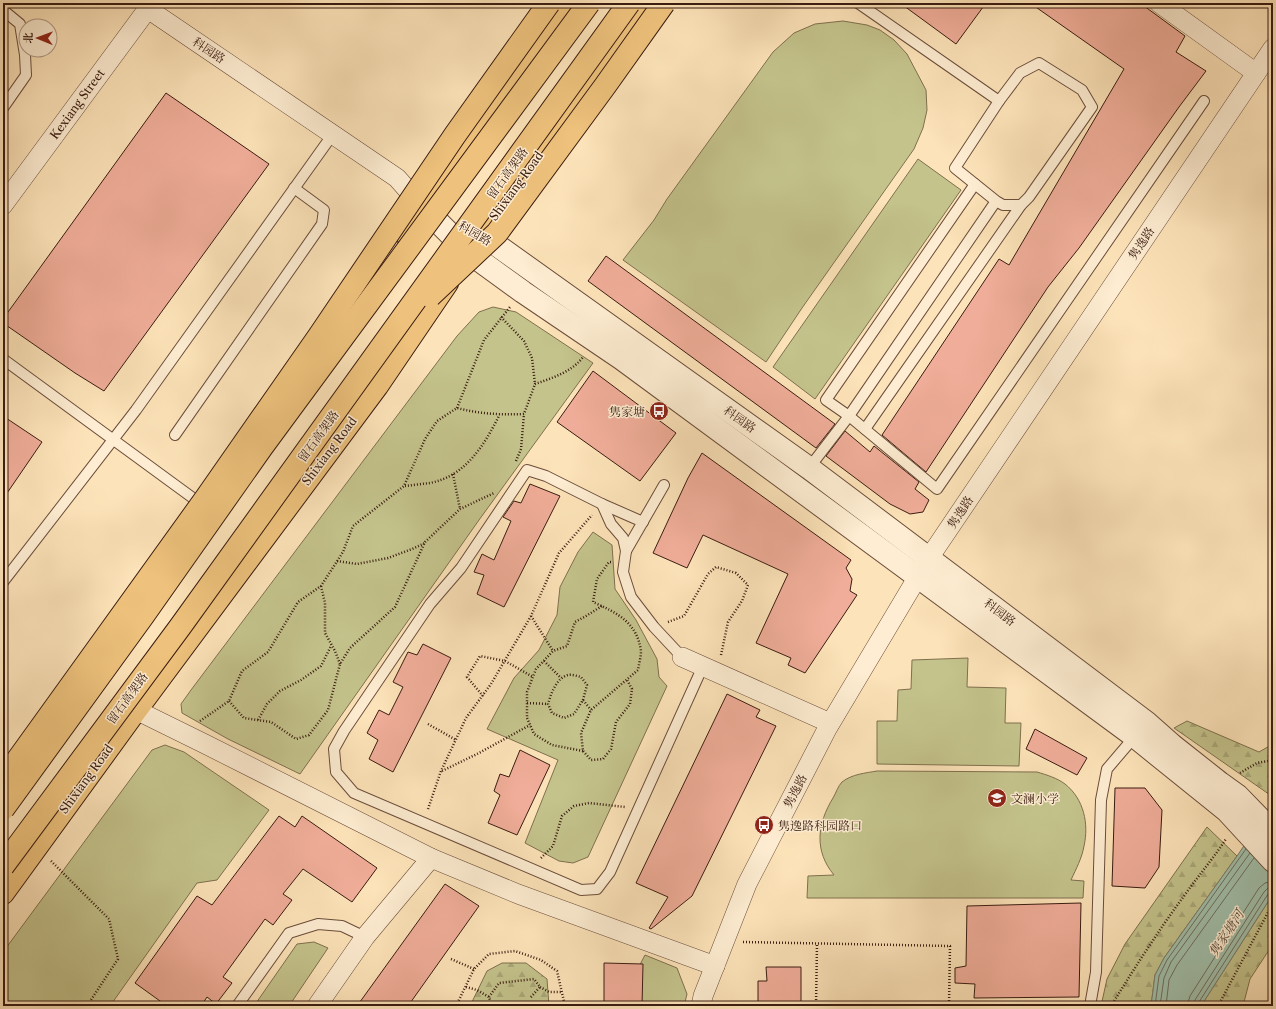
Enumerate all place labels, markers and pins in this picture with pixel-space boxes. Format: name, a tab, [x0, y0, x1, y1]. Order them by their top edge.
bus stop icon: 隽家塘	[648, 400, 670, 422]
place label: 隽家塘	[609, 404, 645, 419]
school or university icon: 文澜小学	[986, 787, 1008, 809]
place label: 文澜小学	[1011, 791, 1059, 806]
bus stop icon: 隽逸路科园路口	[753, 814, 775, 836]
place label: 隽逸路科园路口	[778, 818, 862, 833]

